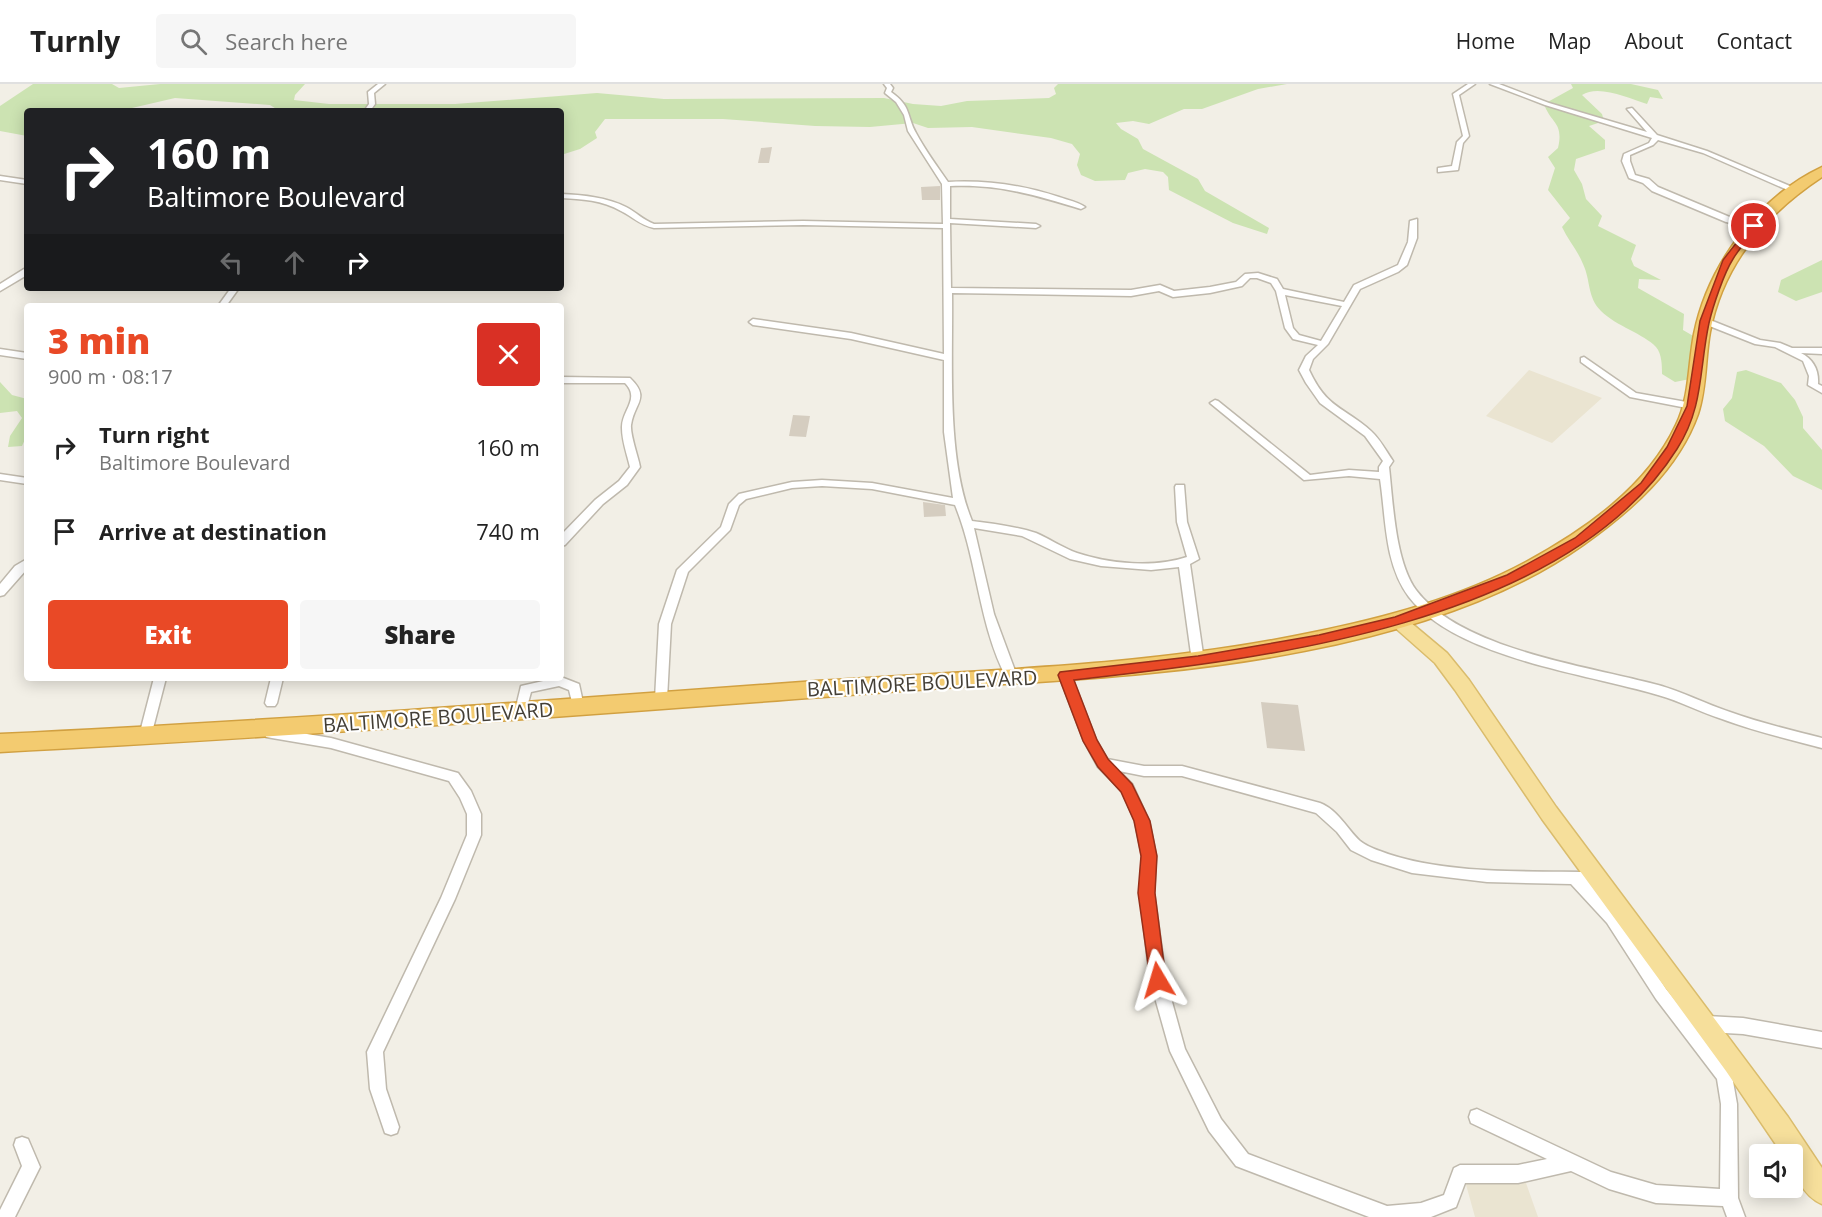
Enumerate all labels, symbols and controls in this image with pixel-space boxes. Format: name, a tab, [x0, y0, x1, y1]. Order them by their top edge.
search box	[156, 14, 576, 68]
text: Turnly	[30, 22, 120, 60]
icon: search	[177, 25, 210, 58]
text: Search here	[225, 26, 348, 56]
text: Home	[1456, 27, 1515, 55]
text: Map	[1548, 27, 1591, 55]
text: About	[1624, 27, 1684, 55]
text: Contact	[1717, 27, 1792, 55]
text: 160 m	[147, 124, 271, 181]
icon: right	[48, 132, 126, 210]
text: Baltimore Boulevard	[147, 178, 405, 215]
pin	[1728, 200, 1779, 251]
icon: arrive	[1737, 209, 1770, 242]
icon: left	[215, 246, 248, 279]
icon: ahead	[278, 246, 311, 279]
icon: right	[341, 246, 374, 279]
text: 3 min	[48, 316, 150, 365]
button: close	[477, 323, 540, 386]
text: 900 m · 08:17	[48, 363, 173, 390]
text: Turn right	[99, 419, 210, 449]
icon: right	[48, 431, 81, 464]
text: 160 m	[476, 432, 540, 462]
text: Baltimore Boulevard	[99, 449, 290, 476]
icon: arrive	[48, 515, 81, 548]
text: Arrive at destination	[99, 516, 327, 546]
text: 740 m	[476, 516, 540, 546]
button: Exit	[48, 600, 288, 669]
button: Share	[300, 600, 540, 669]
street label: BALTIMORE BOULEVARD	[806, 663, 1038, 703]
street label: BALTIMORE BOULEVARD	[322, 695, 554, 739]
position arrow	[1126, 948, 1190, 1012]
map controls	[1749, 1144, 1803, 1198]
button: sound	[1749, 1144, 1803, 1198]

